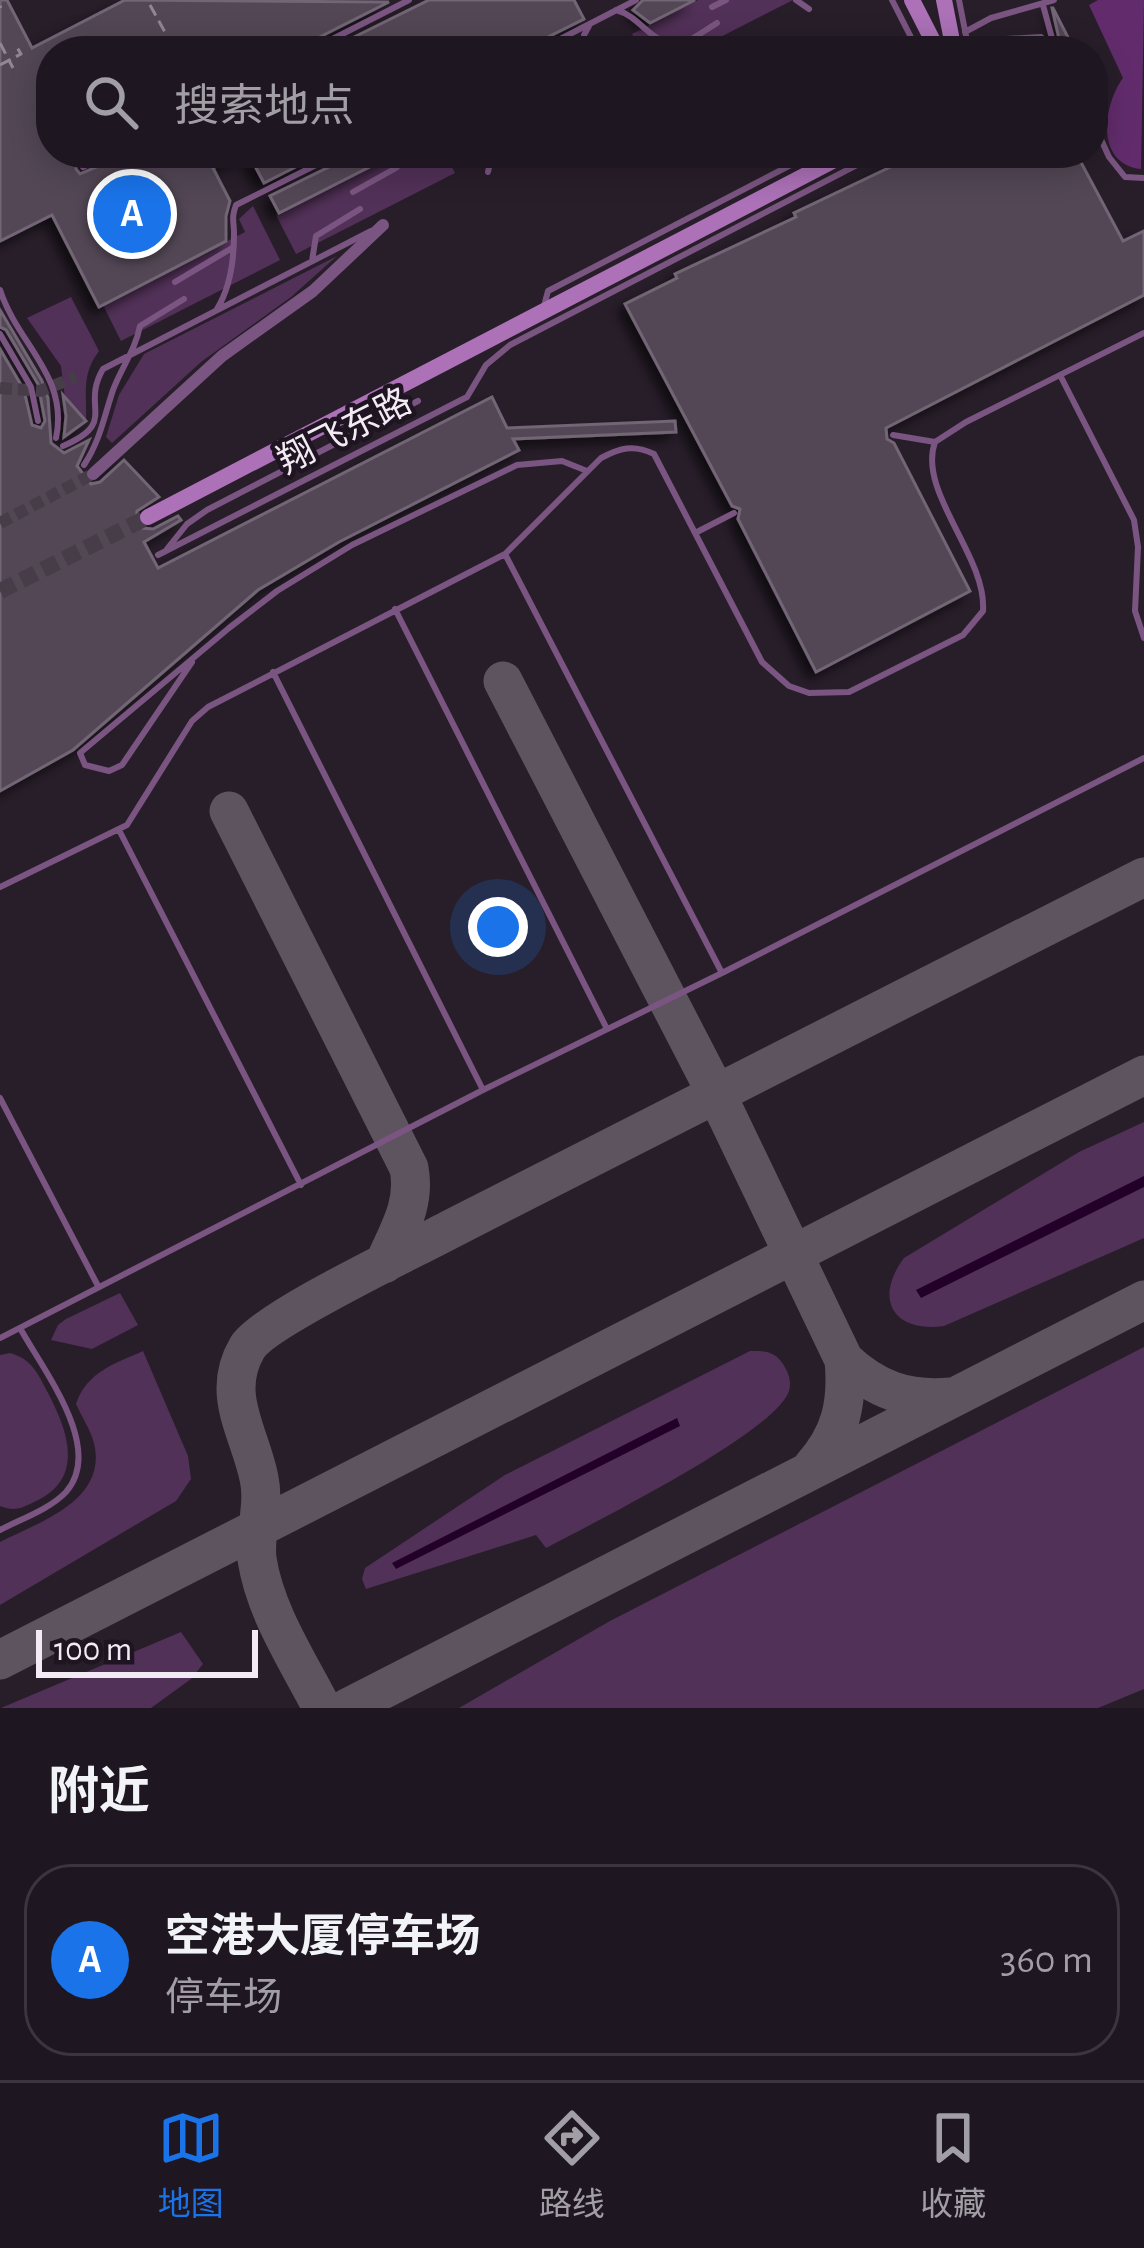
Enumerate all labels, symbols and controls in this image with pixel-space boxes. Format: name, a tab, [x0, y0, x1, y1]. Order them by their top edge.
search box	[36, 36, 1108, 168]
icon: search	[78, 69, 144, 135]
text: 搜索地点	[174, 85, 354, 130]
pin: A	[93, 169, 171, 259]
street label: 翔飞东路	[272, 381, 417, 481]
your location	[468, 897, 528, 957]
scale bar	[36, 1624, 258, 1677]
text: 100 m	[54, 1634, 132, 1667]
text: 附近	[48, 1767, 150, 1818]
text: 空港大厦停车场	[165, 1915, 480, 1960]
text: A	[78, 1941, 102, 1980]
text: 360 m	[1000, 1941, 1093, 1980]
text: 停车场	[165, 1979, 282, 2018]
tab: 地图	[158, 2105, 224, 2226]
tab: 路线	[539, 2105, 605, 2226]
tab: 收藏	[920, 2105, 986, 2226]

